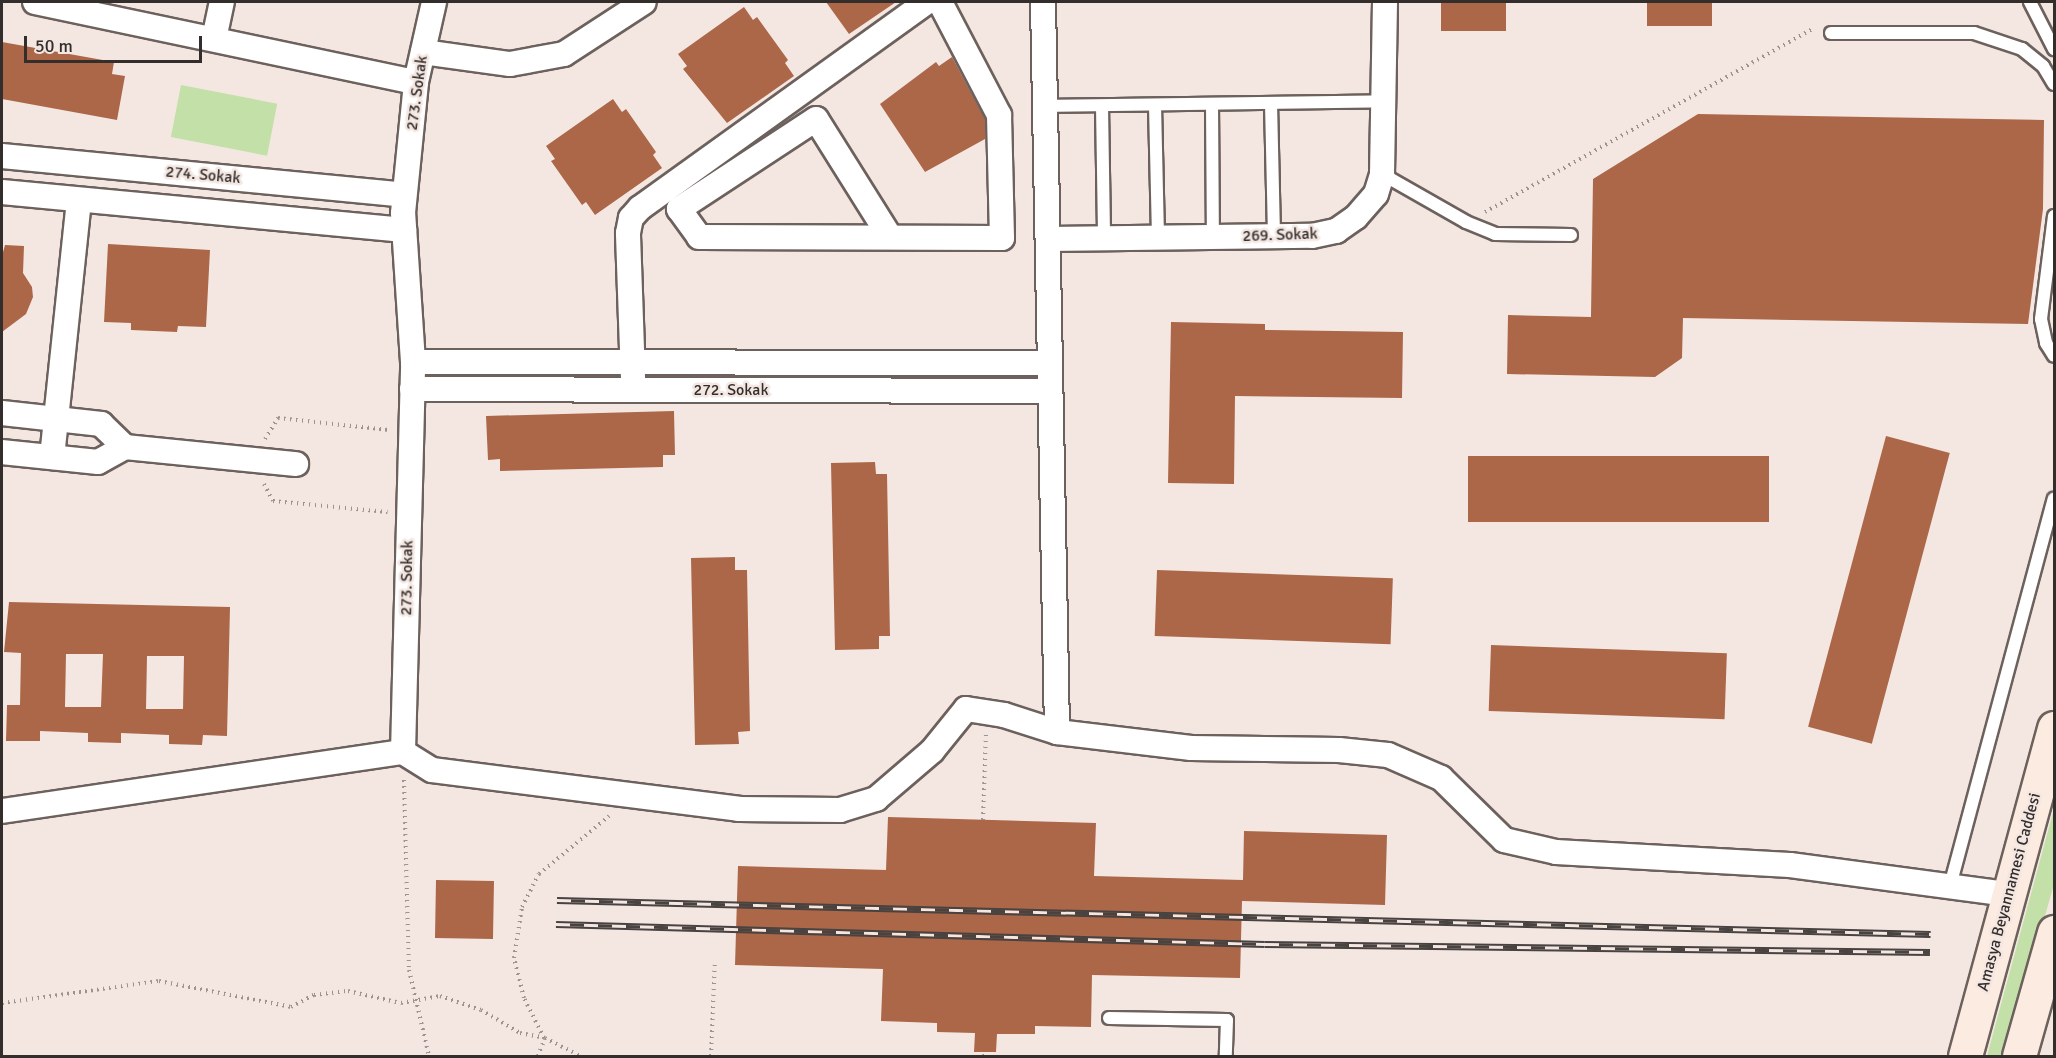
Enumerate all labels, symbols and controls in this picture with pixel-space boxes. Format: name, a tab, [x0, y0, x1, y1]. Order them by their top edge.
scale bar	[27, 24, 206, 62]
text: 50 m	[35, 35, 73, 57]
street label: 273. Sokak	[402, 55, 432, 131]
street label: 274. Sokak	[165, 162, 241, 188]
street label: 269. Sokak	[1242, 224, 1318, 246]
street label: 272. Sokak	[693, 380, 769, 400]
street label: 273. Sokak	[397, 540, 417, 616]
street label: Amasya Beyannamesi Caddesi	[1973, 791, 2045, 993]

